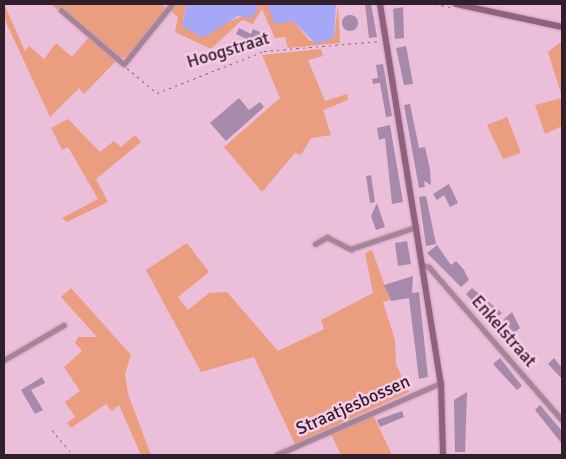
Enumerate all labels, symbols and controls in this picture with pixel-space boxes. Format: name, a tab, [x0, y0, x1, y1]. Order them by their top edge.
street label: Hoogstraat	[184, 27, 272, 73]
street label: Enkelstraat	[467, 291, 541, 371]
street label: Straatjesbossen	[293, 370, 413, 440]

